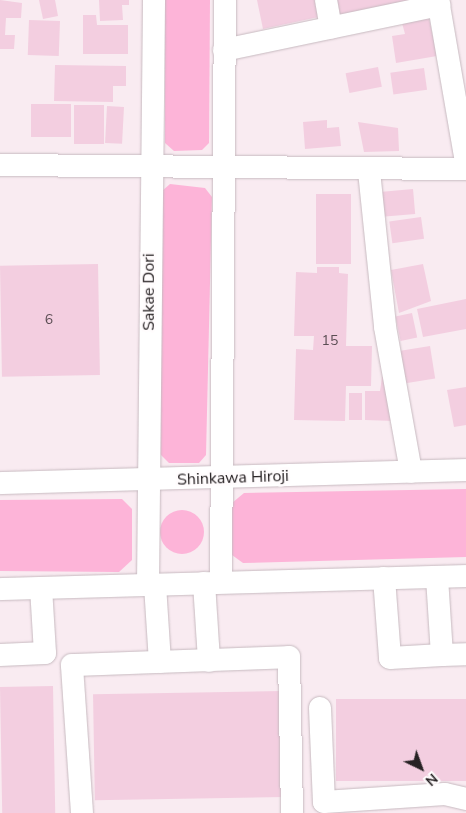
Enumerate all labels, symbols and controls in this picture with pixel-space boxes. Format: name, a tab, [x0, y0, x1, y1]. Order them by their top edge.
street label: Sakae Dori	[139, 253, 159, 331]
house number: 6	[45, 312, 53, 328]
house number: 15	[322, 333, 338, 349]
street label: Shinkawa Hiroji	[177, 466, 289, 490]
north arrow	[396, 743, 446, 793]
text: N	[421, 769, 442, 790]

